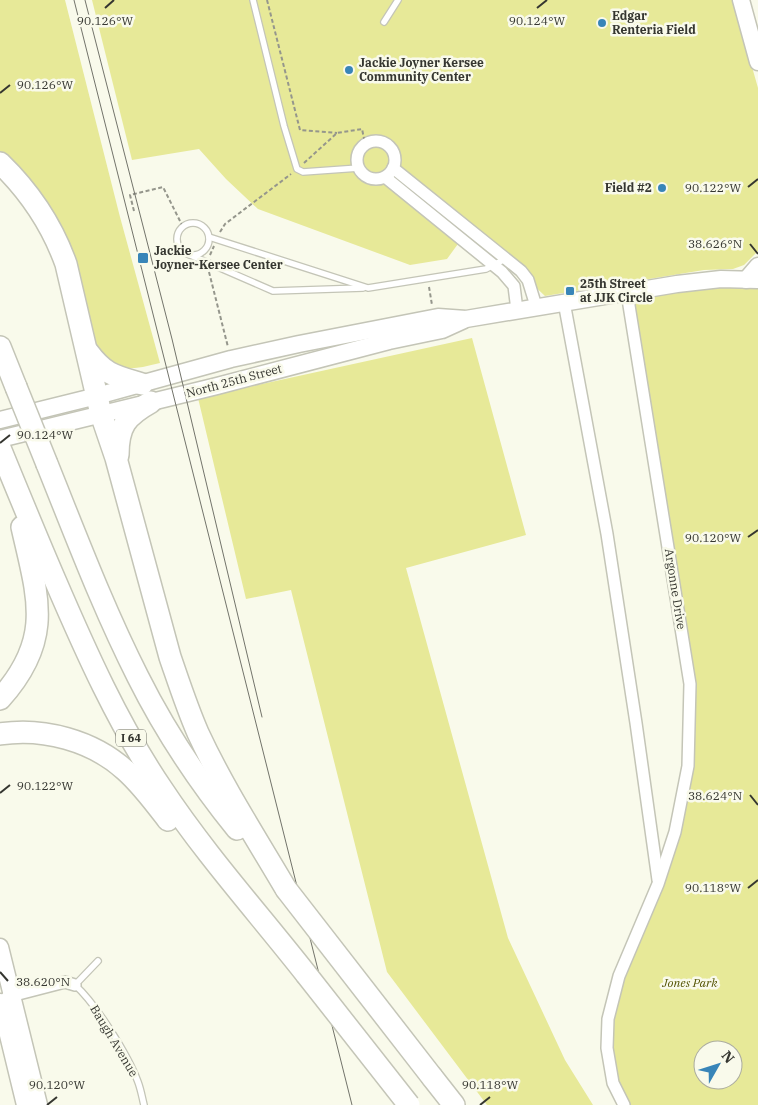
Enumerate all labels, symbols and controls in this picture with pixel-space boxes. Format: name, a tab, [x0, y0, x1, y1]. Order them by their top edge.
place label: Edgar Renteria Field	[612, 8, 696, 37]
text: 90.126°W	[77, 13, 134, 28]
text: 90.124°W	[509, 13, 566, 28]
marker: Edgar Renteria Field	[596, 17, 608, 29]
place label: Jackie Joyner Kersee Community Center	[359, 55, 484, 84]
marker: Jackie Joyner Kersee Community Center	[343, 64, 355, 76]
text: 90.126°W	[17, 77, 74, 92]
place label: Field #2	[605, 180, 652, 195]
text: 90.122°W	[685, 180, 742, 195]
marker: Field #2	[656, 182, 668, 194]
text: 38.626°N	[688, 236, 742, 251]
place label: Jackie Joyner-Kersee Center	[154, 243, 283, 272]
marker: Jackie Joyner-Kersee Center	[136, 251, 150, 265]
place label: 25th Street at JJK Circle	[580, 276, 653, 305]
marker: 25th Street at JJK Circle	[564, 285, 576, 297]
street label: North 25th Street	[184, 361, 283, 401]
text: 90.124°W	[17, 427, 74, 442]
text: 90.120°W	[685, 530, 742, 545]
street label: Argonne Drive	[662, 547, 689, 630]
road number: I 64	[116, 730, 146, 746]
text: 90.122°W	[17, 778, 74, 793]
text: 38.624°N	[688, 788, 742, 803]
text: 90.118°W	[685, 880, 742, 895]
text: 38.620°N	[16, 974, 70, 989]
park label: Jones Park	[661, 975, 718, 990]
street label: Baugh Avenue	[87, 1002, 142, 1079]
north arrow	[693, 1040, 743, 1090]
text: N	[718, 1047, 739, 1067]
text: 90.120°W	[29, 1077, 86, 1092]
text: 90.118°W	[462, 1077, 519, 1092]

